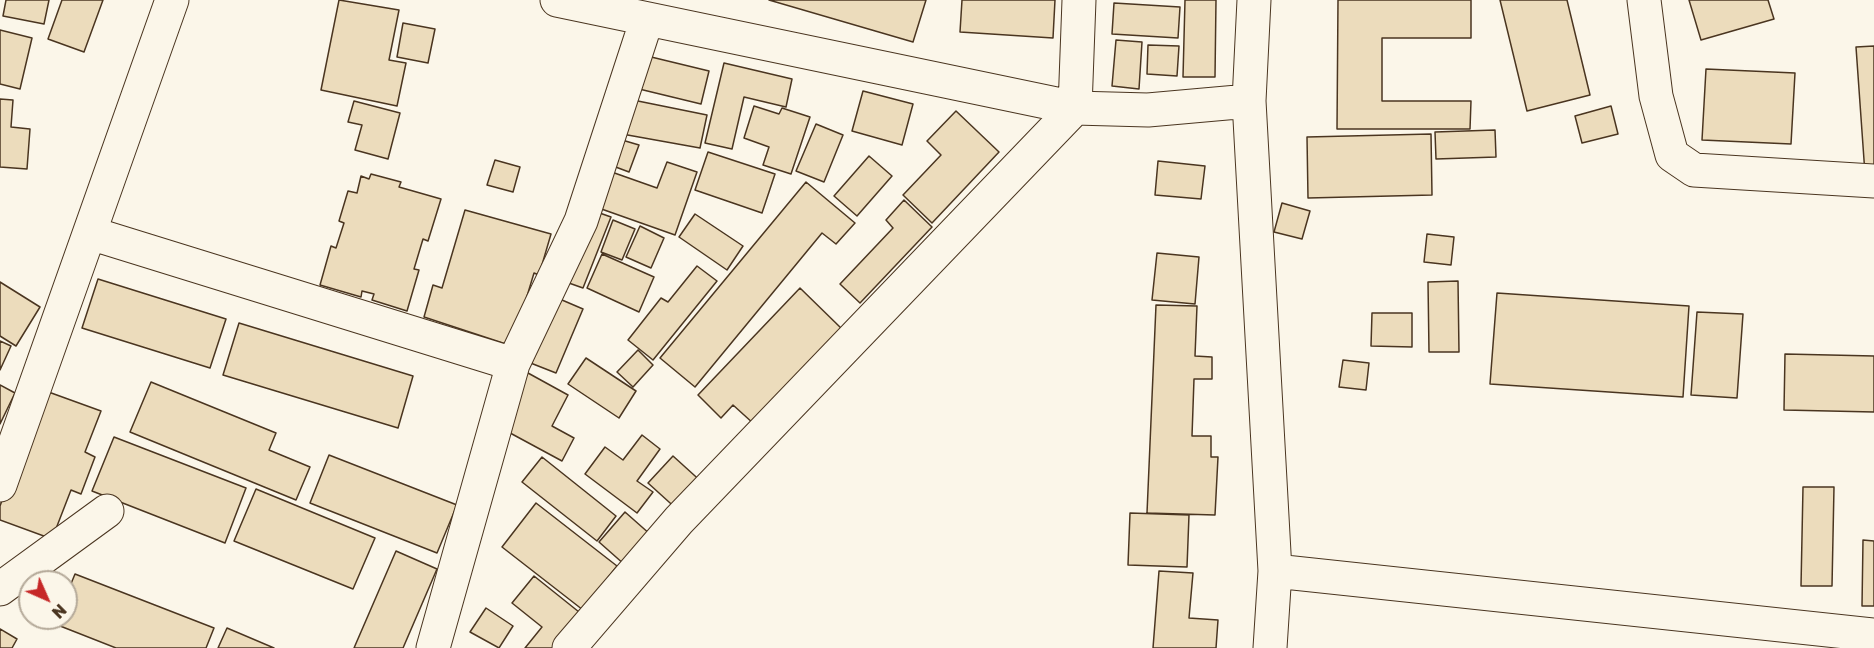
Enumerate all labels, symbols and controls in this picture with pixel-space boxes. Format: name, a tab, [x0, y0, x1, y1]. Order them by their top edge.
north arrow	[18, 570, 78, 630]
text: N	[48, 600, 71, 623]

